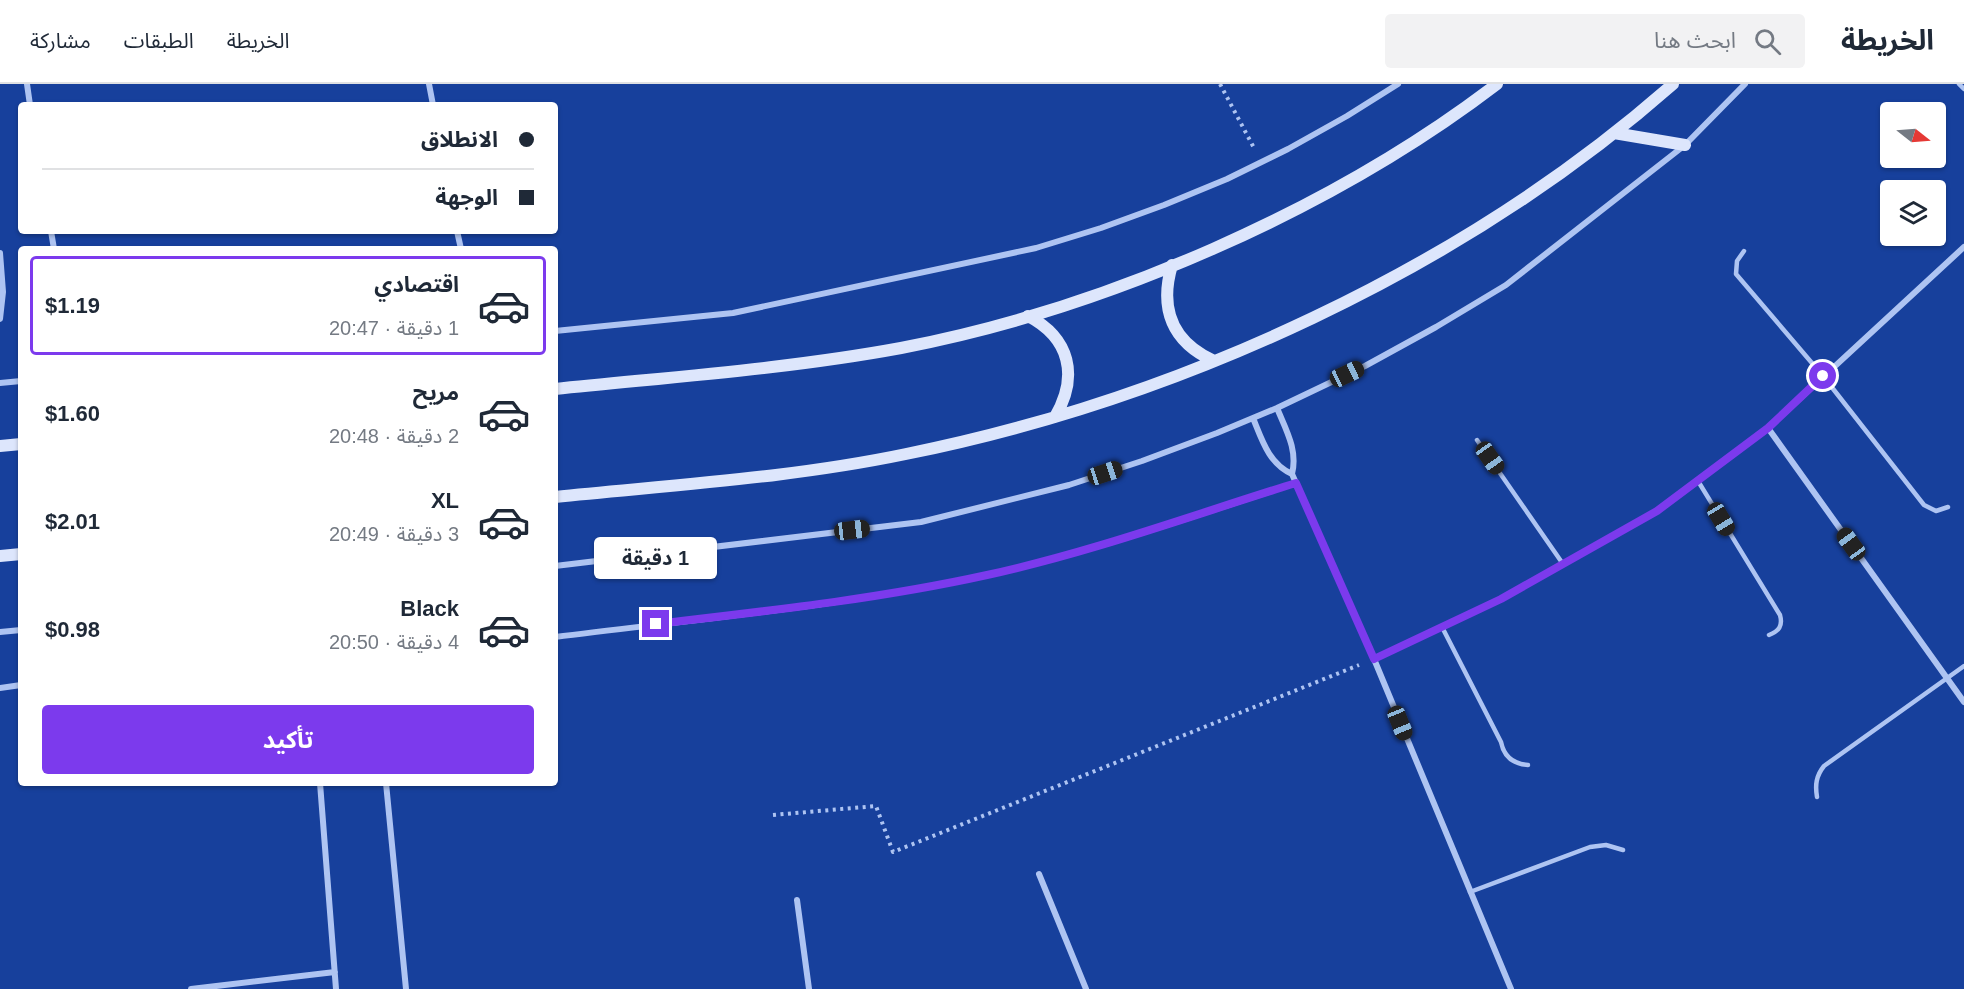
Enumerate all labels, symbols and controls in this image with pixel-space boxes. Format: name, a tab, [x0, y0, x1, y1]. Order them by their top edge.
search box	[1385, 14, 1805, 68]
icon: search	[1751, 25, 1784, 58]
text: الخريطة	[1841, 25, 1934, 56]
text: ابحث هنا	[1654, 28, 1736, 53]
text: مشاركة	[30, 29, 91, 52]
text: الطبقات	[124, 29, 194, 52]
text: الخريطة	[227, 29, 290, 52]
north arrow	[1880, 102, 1946, 168]
map controls	[1880, 102, 1946, 246]
text: الانطلاق	[421, 127, 498, 152]
button: layers	[1880, 180, 1946, 246]
text: الوجهة	[435, 185, 498, 210]
text: اقتصادي	[374, 272, 459, 297]
icon: car	[477, 279, 531, 333]
text: $1.19	[45, 293, 100, 318]
text: 1 دقيقة · 20:47	[329, 317, 459, 339]
car	[1327, 358, 1367, 390]
route start	[1809, 362, 1836, 389]
text: مريح	[413, 380, 459, 405]
icon: car	[477, 387, 531, 441]
text: $1.60	[45, 401, 100, 426]
text: 2 دقيقة · 20:48	[329, 425, 459, 447]
car	[1472, 438, 1508, 478]
car	[1085, 459, 1125, 487]
text: XL	[431, 488, 459, 513]
icon: car	[477, 495, 531, 549]
car	[1704, 499, 1738, 539]
text: $2.01	[45, 509, 100, 534]
car	[833, 519, 871, 541]
text: 3 دقيقة · 20:49	[329, 523, 459, 545]
car	[1833, 524, 1869, 564]
callout: 1 دقيقة	[594, 537, 718, 579]
text: 1 دقيقة	[622, 547, 689, 569]
text: Black	[400, 596, 459, 621]
icon: car	[477, 603, 531, 657]
route end	[642, 610, 669, 637]
text: $0.98	[45, 617, 100, 642]
text: 4 دقيقة · 20:50	[329, 631, 459, 653]
car	[1385, 703, 1415, 743]
button: تأكيد	[42, 705, 534, 774]

